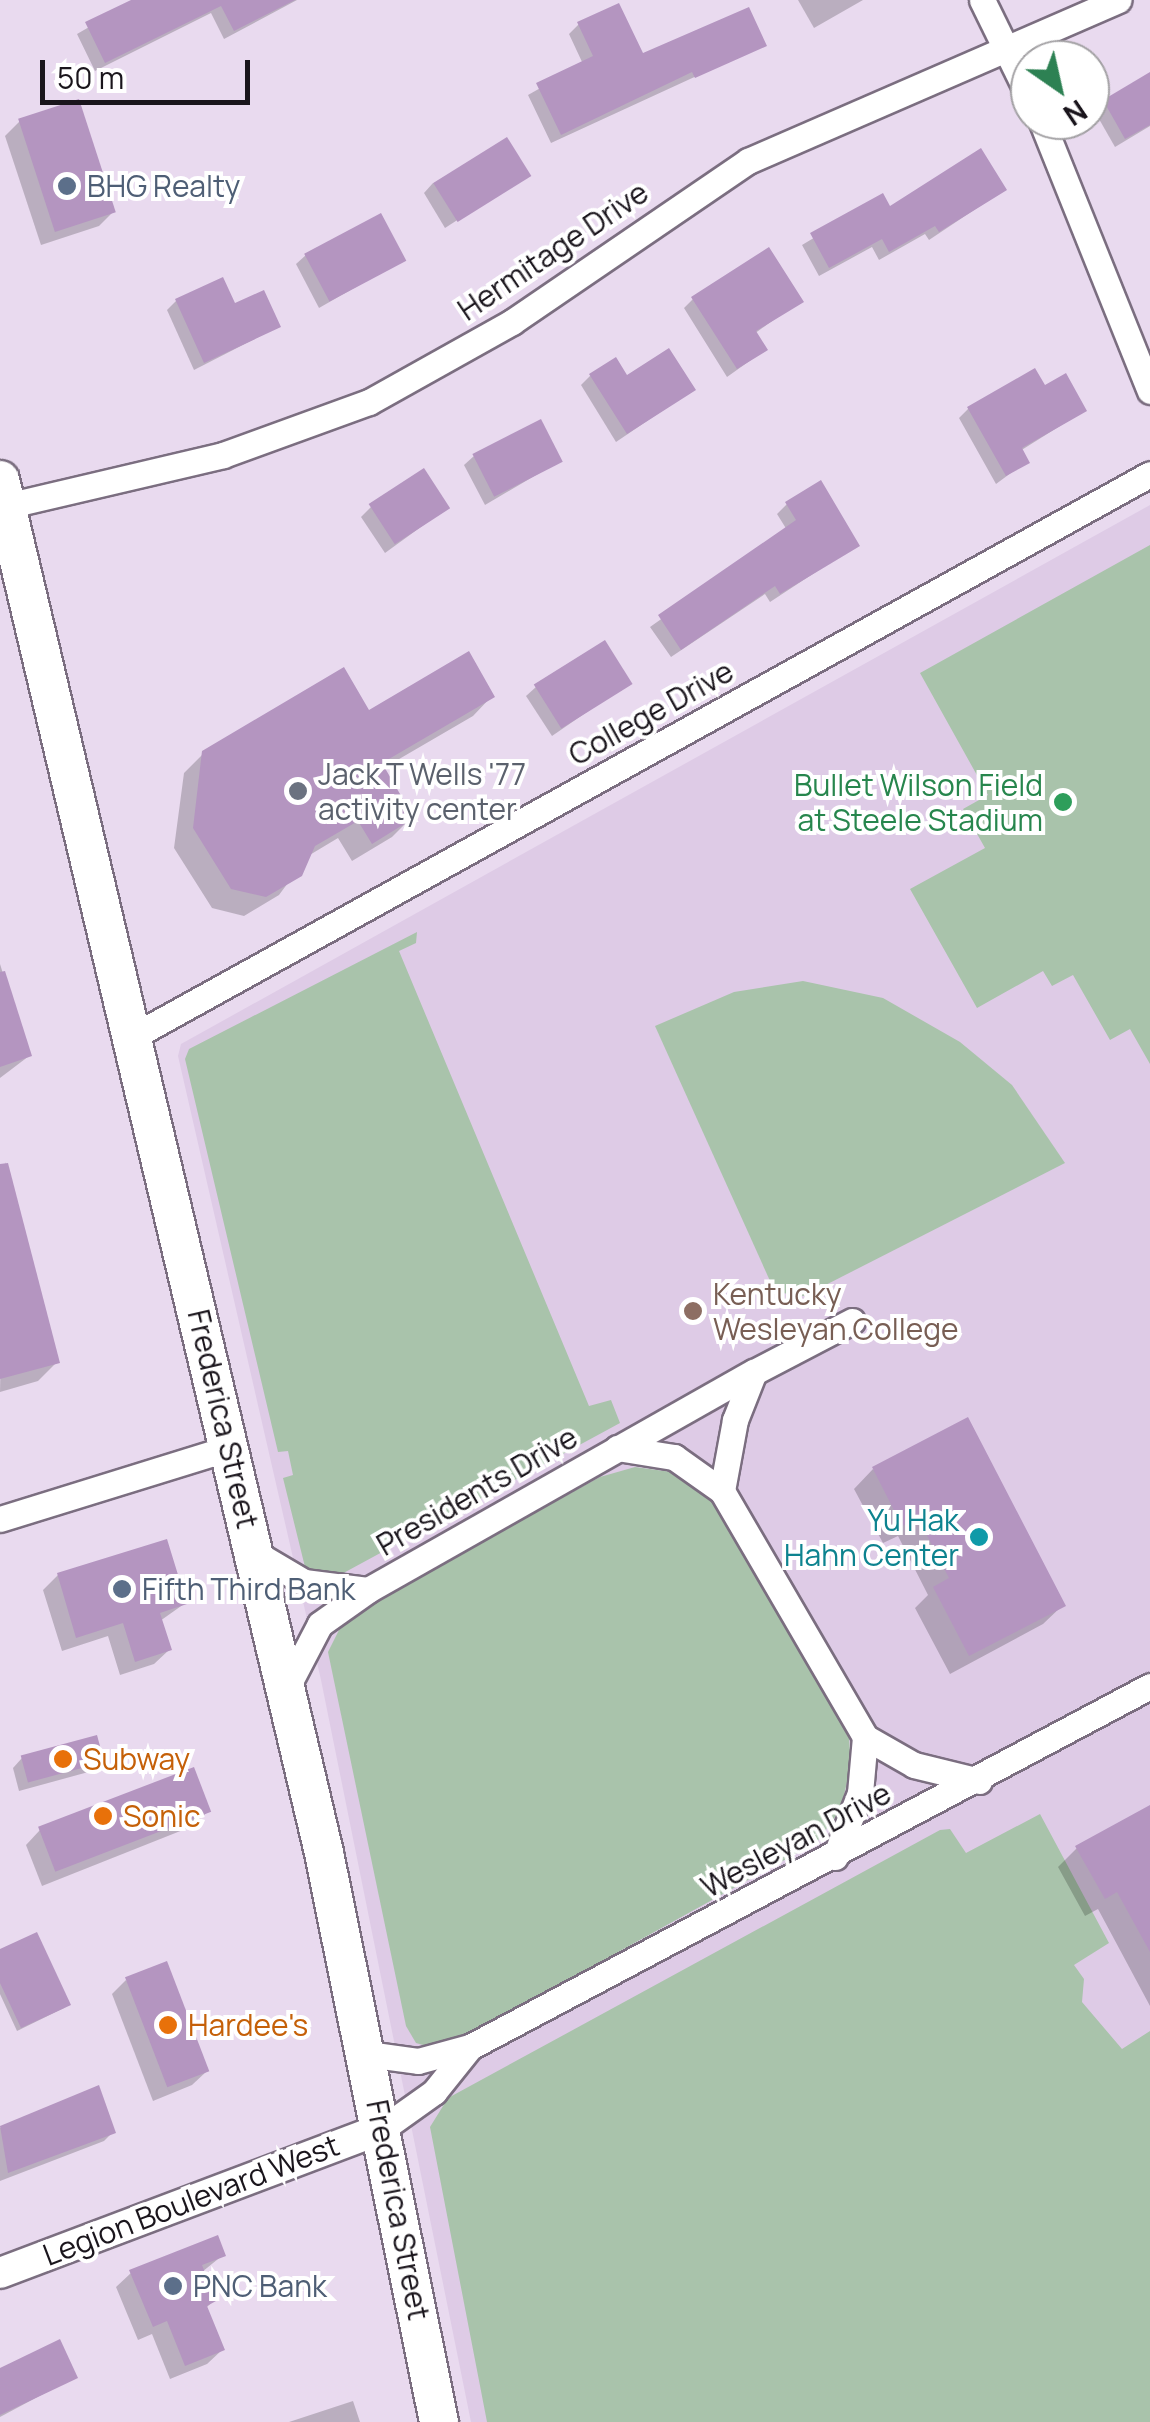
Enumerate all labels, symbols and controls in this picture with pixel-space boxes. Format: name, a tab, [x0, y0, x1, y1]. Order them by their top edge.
scale bar	[45, 40, 255, 102]
north arrow	[1010, 40, 1110, 140]
text: 50 m	[57, 57, 124, 98]
text: N	[1057, 92, 1095, 135]
place label: BHG Realty	[87, 168, 240, 204]
street label: Hermitage Drive	[451, 174, 655, 328]
marker: BHG Realty	[56, 175, 78, 197]
street label: College Drive	[563, 653, 739, 773]
place label: Jack T Wells '77 activity center	[318, 756, 527, 826]
place label: Bullet Wilson Field at Steele Stadium	[794, 767, 1043, 838]
marker: Jack T Wells '77 activity center	[287, 780, 309, 802]
marker: Bullet Wilson Field at Steele Stadium	[1052, 791, 1074, 813]
place label: Kentucky Wesleyan College	[713, 1276, 959, 1346]
marker: Kentucky Wesleyan College	[682, 1300, 704, 1322]
street label: Frederica Street	[180, 1306, 266, 1532]
street label: Presidents Drive	[370, 1419, 584, 1563]
place label: Yu Hak Hahn Center	[784, 1502, 959, 1572]
marker: Yu Hak Hahn Center	[968, 1526, 990, 1548]
place label: Fifth Third Bank	[142, 1571, 355, 1607]
marker: Fifth Third Bank	[111, 1578, 133, 1600]
place label: Subway	[83, 1741, 190, 1777]
marker: Subway	[52, 1748, 74, 1770]
street label: Wesleyan Drive	[695, 1775, 897, 1905]
place label: Sonic	[123, 1798, 201, 1834]
marker: Sonic	[92, 1805, 114, 1827]
place label: Hardee's	[188, 2007, 308, 2043]
marker: Hardee's	[157, 2014, 179, 2036]
street label: Frederica Street	[359, 2097, 437, 2323]
street label: Legion Boulevard West	[38, 2127, 344, 2273]
place label: PNC Bank	[193, 2268, 327, 2304]
marker: PNC Bank	[162, 2275, 184, 2297]

